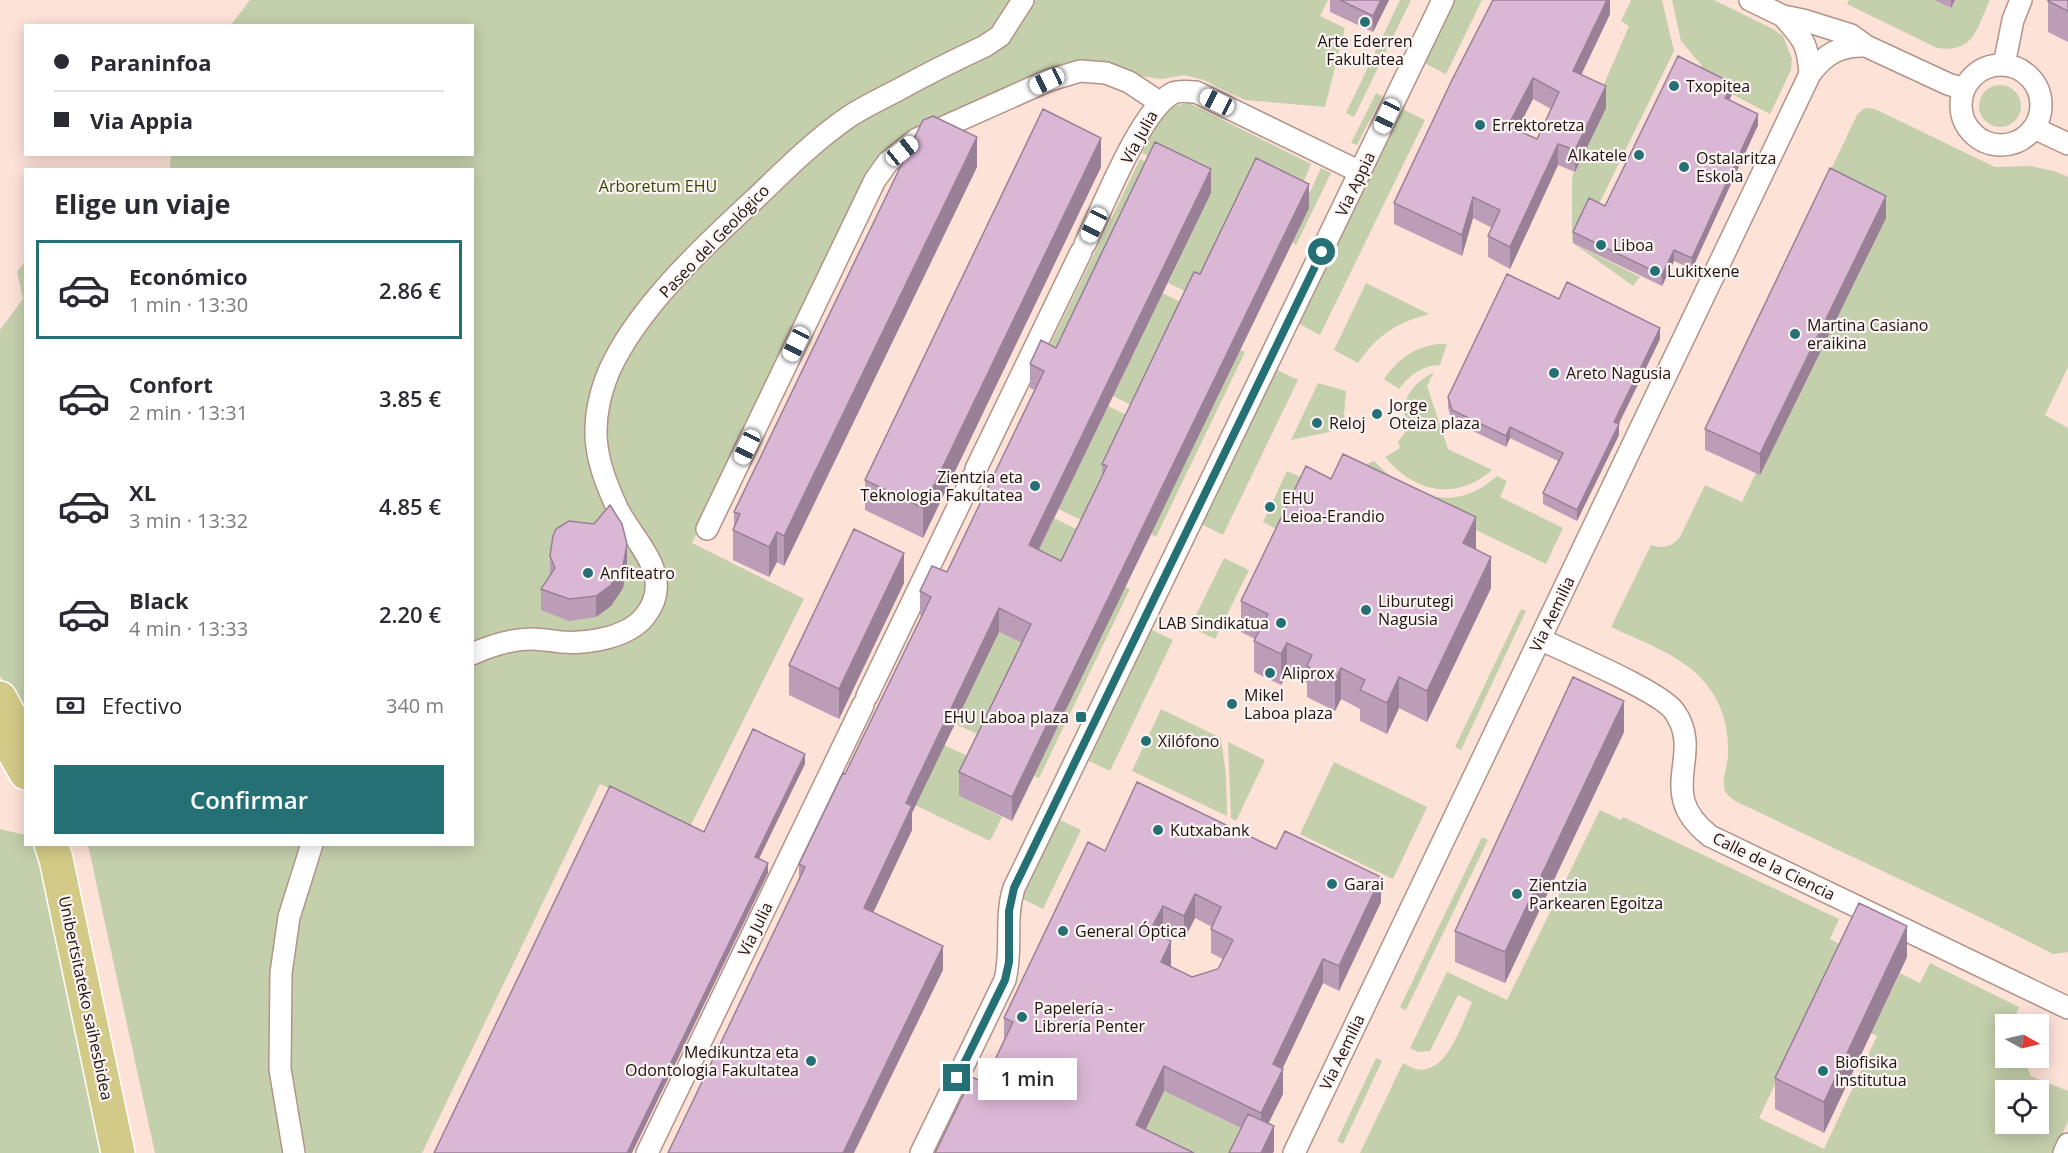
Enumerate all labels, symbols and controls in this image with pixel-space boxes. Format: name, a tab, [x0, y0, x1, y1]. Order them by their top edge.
marker: Arte Ederren Fakultatea	[1358, 15, 1372, 29]
place label: Arte Ederren Fakultatea	[1317, 30, 1413, 70]
text: Paraninfoa	[90, 47, 211, 77]
car	[1027, 65, 1067, 97]
place label: Txopitea	[1686, 75, 1750, 97]
marker: Txopitea	[1667, 79, 1681, 93]
car	[1197, 86, 1237, 118]
car	[1371, 96, 1403, 136]
text: Via Appia	[90, 105, 193, 135]
street label: Vía Julia	[1115, 106, 1163, 168]
place label: Errektoretza	[1492, 114, 1584, 136]
marker: Errektoretza	[1473, 118, 1487, 132]
car	[882, 133, 922, 169]
place label: Alkatele	[1568, 144, 1627, 166]
place label: Ostalaritza Eskola	[1696, 147, 1776, 187]
street label: Via Appia	[1330, 148, 1380, 220]
marker: Alkatele	[1632, 148, 1646, 162]
marker: Ostalaritza Eskola	[1677, 160, 1691, 174]
park label: Arboretum EHU	[599, 175, 717, 197]
street label: Paseo del Geológico	[654, 179, 774, 303]
text: Elige un viaje	[54, 185, 230, 222]
car	[1078, 205, 1110, 245]
place label: Liboa	[1613, 234, 1654, 256]
route start	[1308, 238, 1335, 265]
marker: Liboa	[1594, 238, 1608, 252]
place label: Lukitxene	[1667, 260, 1739, 282]
text: Económico	[129, 261, 248, 291]
icon: car	[57, 263, 111, 317]
marker: Lukitxene	[1648, 264, 1662, 278]
text: 2.86 €	[379, 275, 441, 305]
text: 1 min · 13:30	[129, 291, 248, 318]
place label: Martina Casiano eraikina	[1807, 314, 1928, 354]
car	[780, 324, 812, 364]
marker: Martina Casiano eraikina	[1788, 327, 1802, 341]
place label: Areto Nagusia	[1566, 362, 1671, 384]
marker: Areto Nagusia	[1547, 366, 1561, 380]
text: Confort	[129, 369, 213, 399]
icon: car	[57, 371, 111, 425]
text: 3.85 €	[379, 383, 441, 413]
place label: Jorge Oteiza plaza	[1387, 394, 1480, 434]
text: 2 min · 13:31	[129, 399, 248, 426]
marker: Jorge Oteiza plaza	[1370, 407, 1384, 421]
place label: Reloj	[1329, 412, 1366, 434]
marker: Reloj	[1310, 416, 1324, 430]
car	[731, 427, 763, 467]
place label: Zientzia eta Teknologia Fakultatea	[860, 466, 1023, 506]
text: XL	[129, 477, 156, 507]
icon: car	[57, 479, 111, 533]
marker: Zientzia eta Teknologia Fakultatea	[1028, 479, 1042, 493]
place label: EHU Leioa-Erandio	[1282, 487, 1385, 527]
text: 4.85 €	[379, 491, 441, 521]
marker: EHU Leioa-Erandio	[1263, 500, 1277, 514]
text: 3 min · 13:32	[129, 507, 248, 534]
place label: Anfiteatro	[600, 562, 675, 584]
marker: Anfiteatro	[581, 566, 595, 580]
street label: Via Aemilia	[1524, 573, 1580, 655]
text: Black	[129, 585, 189, 615]
icon: car	[57, 587, 111, 641]
place label: Liburutegi Nagusia	[1378, 590, 1454, 630]
text: 2.20 €	[379, 599, 441, 629]
marker: Liburutegi Nagusia	[1359, 603, 1373, 617]
place label: LAB Sindikatua	[1158, 612, 1269, 634]
text: 4 min · 13:33	[129, 615, 248, 642]
marker: LAB Sindikatua	[1274, 616, 1288, 630]
place label: Aliprox	[1282, 662, 1335, 684]
marker: Aliprox	[1263, 666, 1277, 680]
place label: Mikel Laboa plaza	[1244, 684, 1333, 724]
icon: cash	[54, 689, 87, 722]
text: Efectivo	[102, 690, 182, 720]
text: 340 m	[386, 692, 444, 719]
marker: Mikel Laboa plaza	[1225, 697, 1239, 711]
place label: EHU Laboa plaza	[944, 706, 1069, 728]
marker: EHU Laboa plaza	[1074, 710, 1088, 724]
place label: Xilófono	[1158, 730, 1219, 752]
marker: Xilófono	[1139, 734, 1153, 748]
button: Confirmar	[54, 765, 444, 834]
place label: Kutxabank	[1170, 819, 1250, 841]
marker: Kutxabank	[1151, 823, 1165, 837]
street label: Calle de la Ciencia	[1709, 827, 1839, 905]
place label: Garai	[1344, 873, 1384, 895]
place label: Zientzia Parkearen Egoitza	[1529, 874, 1663, 914]
marker: Garai	[1325, 877, 1339, 891]
marker: Zientzia Parkearen Egoitza	[1510, 887, 1524, 901]
street label: Unibertsitateko saihesbidea	[54, 894, 118, 1102]
street label: Vía Julia	[732, 898, 778, 960]
place label: General Óptica	[1075, 920, 1187, 942]
marker: General Óptica	[1056, 924, 1070, 938]
place label: Papelería - Librería Penter	[1034, 997, 1145, 1037]
marker: Papelería - Librería Penter	[1015, 1010, 1029, 1024]
street label: Via Aemilia	[1314, 1011, 1370, 1093]
north arrow	[1995, 1014, 2049, 1068]
map controls	[1995, 1014, 2049, 1134]
place label: Medikuntza eta Odontologia Fakultatea	[625, 1041, 799, 1081]
place label: Biofisika Institutua	[1835, 1051, 1907, 1091]
marker: Medikuntza eta Odontologia Fakultatea	[804, 1054, 818, 1068]
callout: 1 min	[978, 1057, 1077, 1099]
route end	[943, 1064, 970, 1091]
marker: Biofisika Institutua	[1816, 1064, 1830, 1078]
text: 1 min	[1001, 1065, 1055, 1092]
button: locate	[1995, 1080, 2049, 1134]

